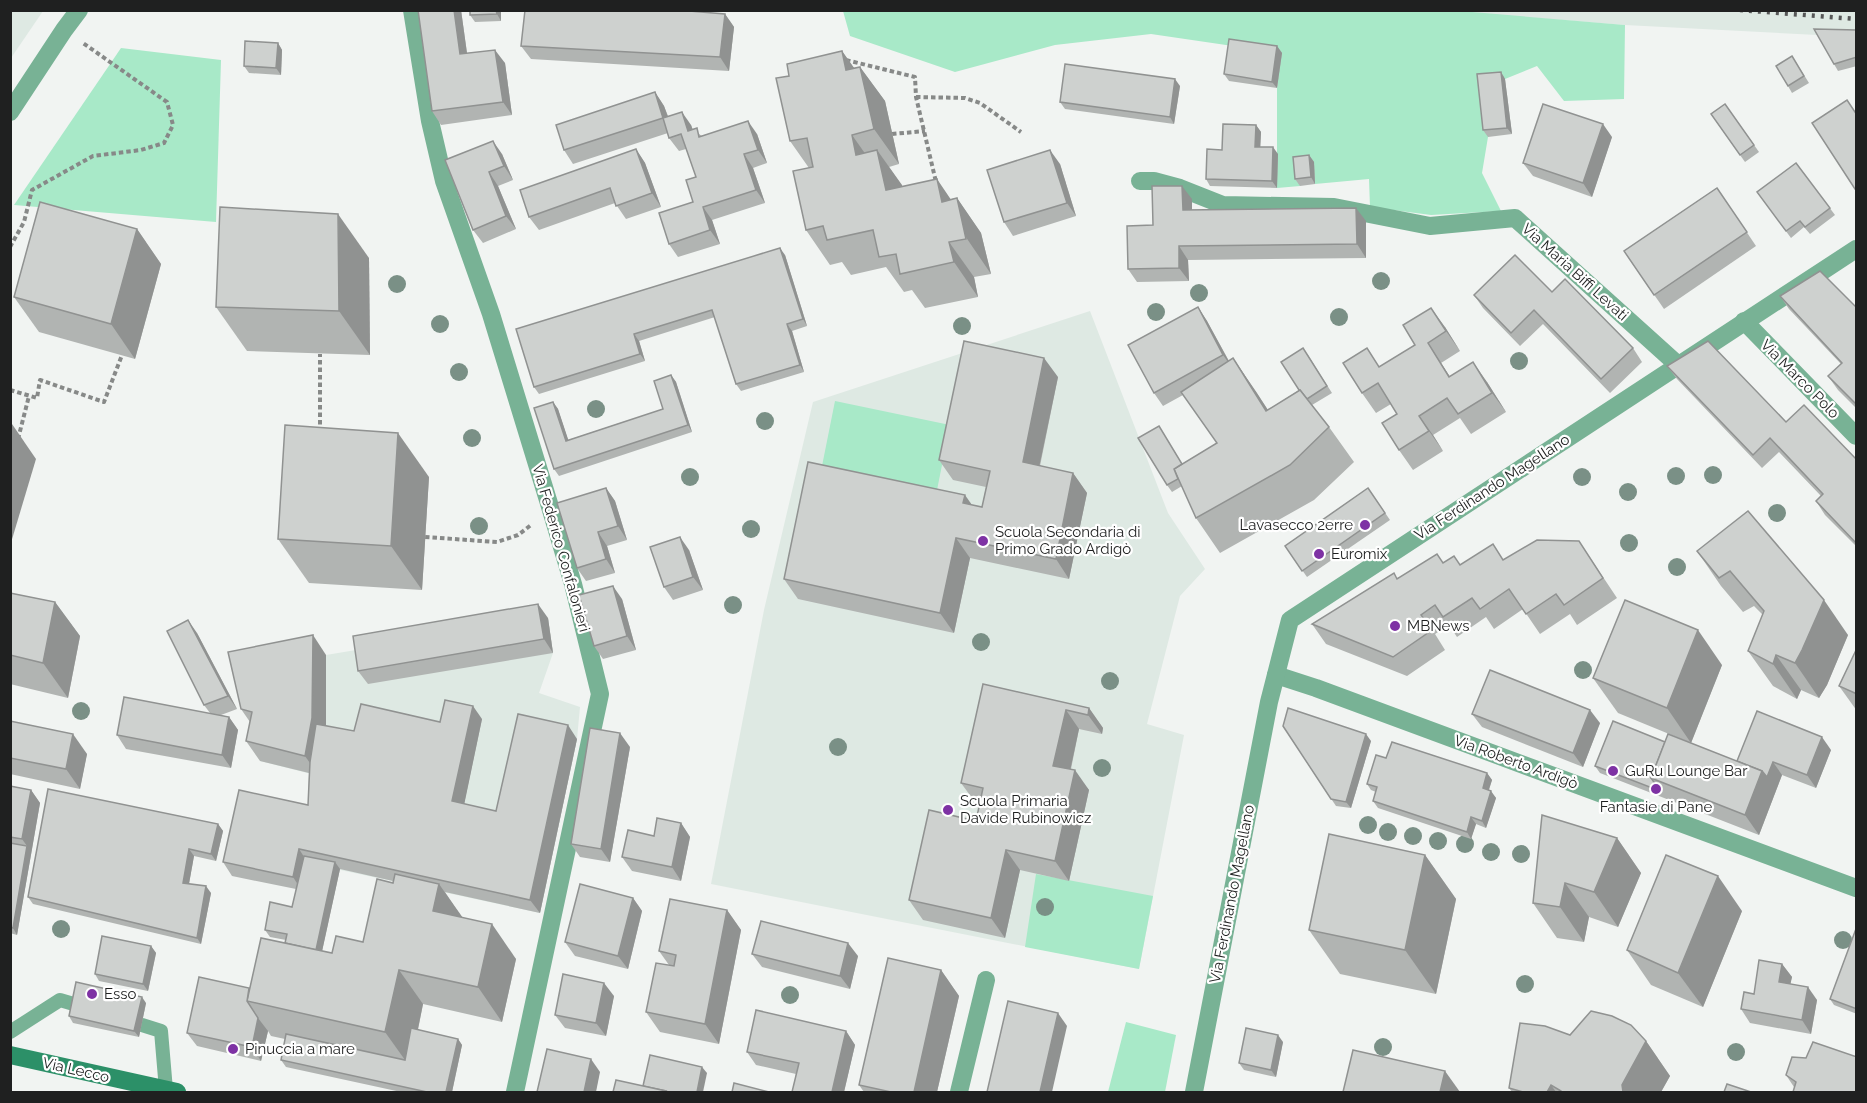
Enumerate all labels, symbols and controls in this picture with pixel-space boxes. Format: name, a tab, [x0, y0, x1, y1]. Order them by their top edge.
street label: Via Maria Biffi Levati	[1518, 220, 1632, 324]
street label: Via Marco Polo	[1757, 336, 1843, 422]
street label: Via Ferdinando Magellano	[1411, 430, 1573, 544]
street label: Via Federico Confalonieri	[528, 462, 594, 634]
place label: Lavasecco 2erre	[1240, 516, 1353, 534]
marker: Lavasecco 2erre	[1358, 518, 1372, 532]
place label: Scuola Secondaria di Primo Grado Ardigò	[995, 523, 1141, 558]
marker: Scuola Secondaria di Primo Grado Ardigò	[976, 534, 990, 548]
place label: Euromix	[1331, 545, 1388, 563]
marker: Euromix	[1312, 547, 1326, 561]
place label: MBNews	[1407, 617, 1469, 635]
marker: MBNews	[1388, 619, 1402, 633]
street label: Via Roberto Ardigò	[1452, 731, 1580, 793]
place label: GuRu Lounge Bar	[1625, 762, 1748, 780]
marker: GuRu Lounge Bar	[1606, 764, 1620, 778]
marker: Fantasie di Pane	[1649, 782, 1663, 796]
place label: Scuola Primaria Davide Rubinowicz	[960, 792, 1091, 827]
place label: Fantasie di Pane	[1600, 798, 1712, 816]
marker: Scuola Primaria Davide Rubinowicz	[941, 803, 955, 817]
street label: Via Ferdinando Magellano	[1206, 803, 1258, 985]
place label: Esso	[104, 985, 137, 1003]
marker: Esso	[85, 987, 99, 1001]
place label: Pinuccia a mare	[245, 1040, 355, 1058]
marker: Pinuccia a mare	[226, 1042, 240, 1056]
street label: Via Lecco	[41, 1054, 111, 1086]

